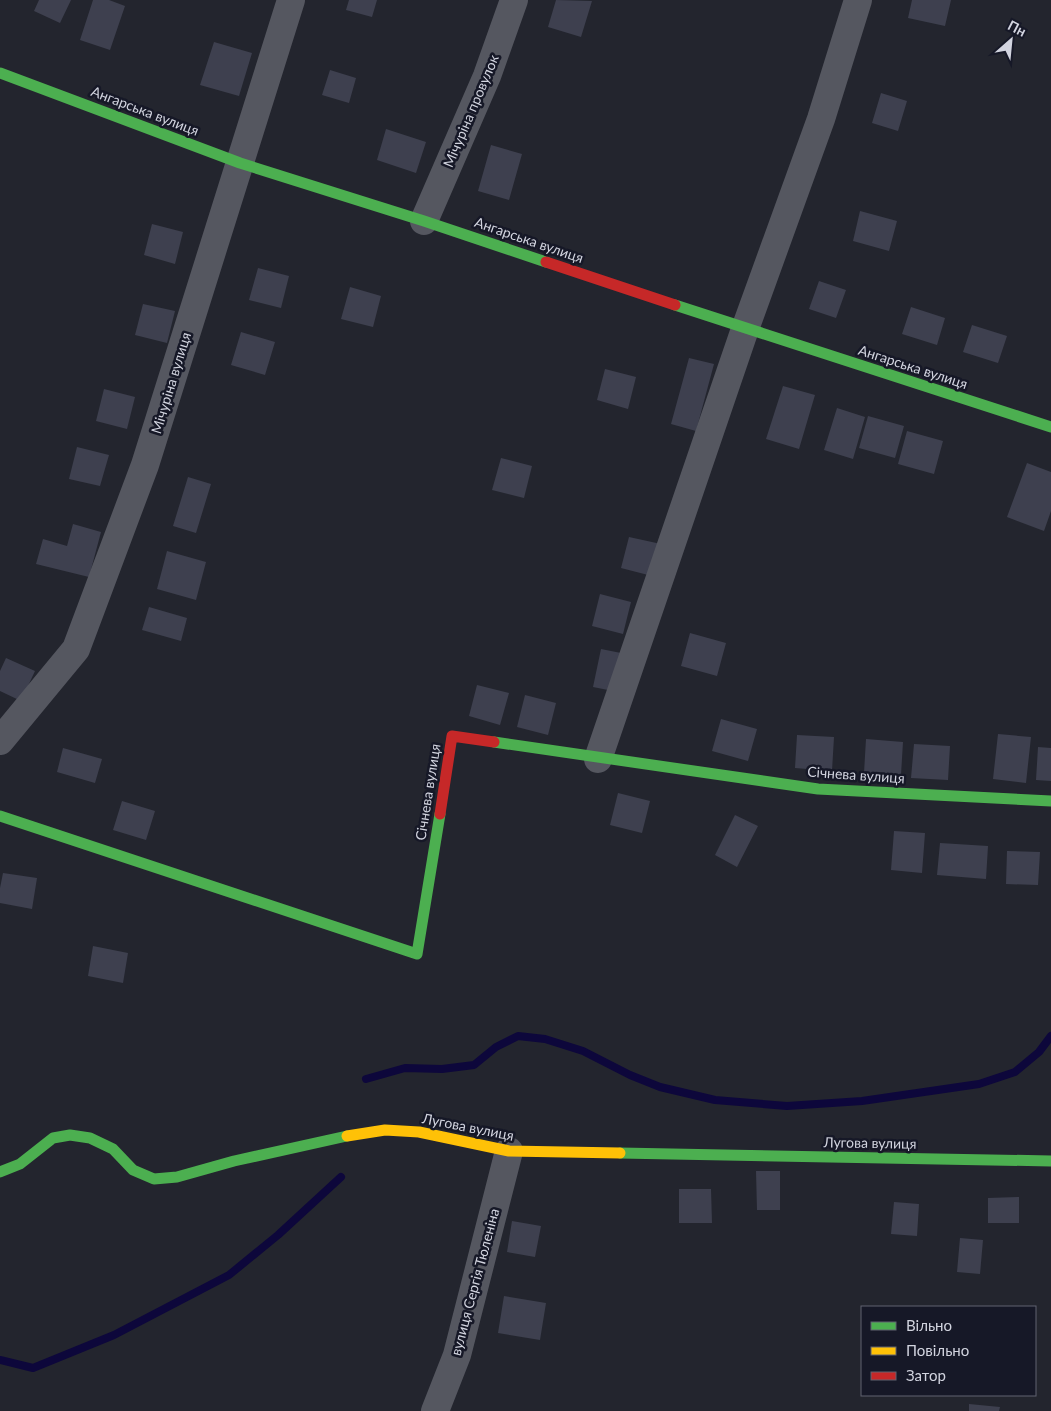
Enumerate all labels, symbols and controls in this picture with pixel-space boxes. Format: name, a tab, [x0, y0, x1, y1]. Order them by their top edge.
north arrow	[986, 15, 1036, 65]
text: Пн	[1005, 16, 1029, 40]
street label: Мічуріна провулок	[439, 51, 502, 170]
street label: Ангарська вулиця	[89, 82, 201, 139]
street label: Ангарська вулиця	[473, 213, 586, 266]
street label: Мічуріна вулиця	[147, 330, 194, 436]
street label: Ангарська вулиця	[856, 341, 970, 392]
street label: Січнева вулиця	[411, 742, 444, 841]
street label: Січнева вулиця	[807, 763, 905, 786]
street label: Лугова вулиця	[420, 1109, 515, 1144]
street label: Лугова вулиця	[822, 1133, 917, 1152]
street label: вулиця Сергія Тюленіна	[447, 1206, 502, 1357]
legend	[861, 1306, 1036, 1396]
text: Вільно	[906, 1316, 952, 1334]
text: Повільно	[906, 1341, 969, 1359]
text: Затор	[906, 1366, 946, 1384]

